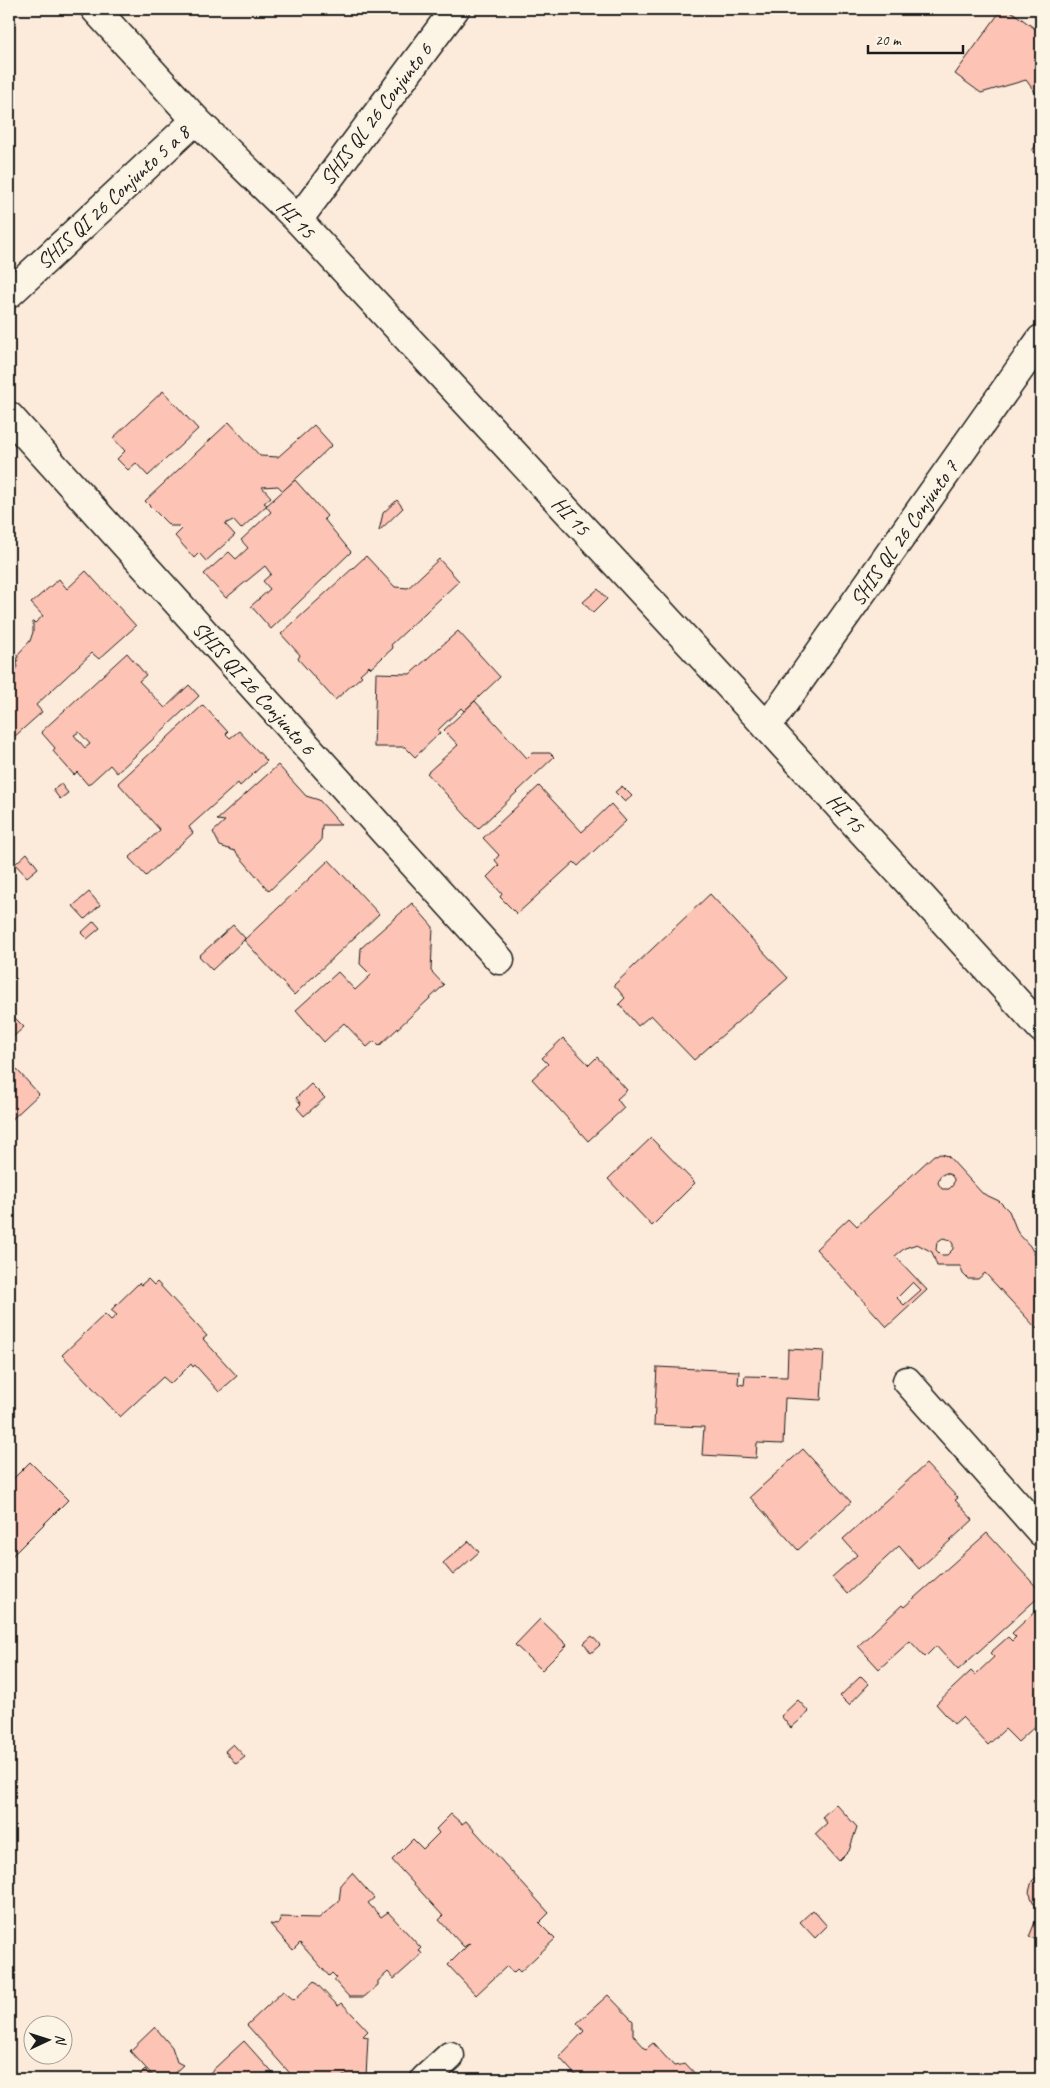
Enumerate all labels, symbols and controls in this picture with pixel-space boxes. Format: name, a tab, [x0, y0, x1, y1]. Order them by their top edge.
scale bar	[868, 22, 962, 54]
text: 20 m	[875, 31, 902, 50]
street label: SHIS QL 26 Conjunto 6	[314, 37, 438, 190]
street label: SHIS QI 26 Conjunto 5 a 8	[31, 118, 197, 275]
street label: HI 15	[271, 194, 322, 245]
street label: SHIS QL 26 Conjunto 7	[844, 454, 965, 611]
street label: HI 15	[546, 491, 597, 542]
street label: SHIS QI 26 Conjunto 6	[187, 616, 321, 761]
street label: HI 15	[822, 788, 871, 839]
north arrow	[22, 2016, 72, 2066]
text: N	[52, 2034, 69, 2046]

